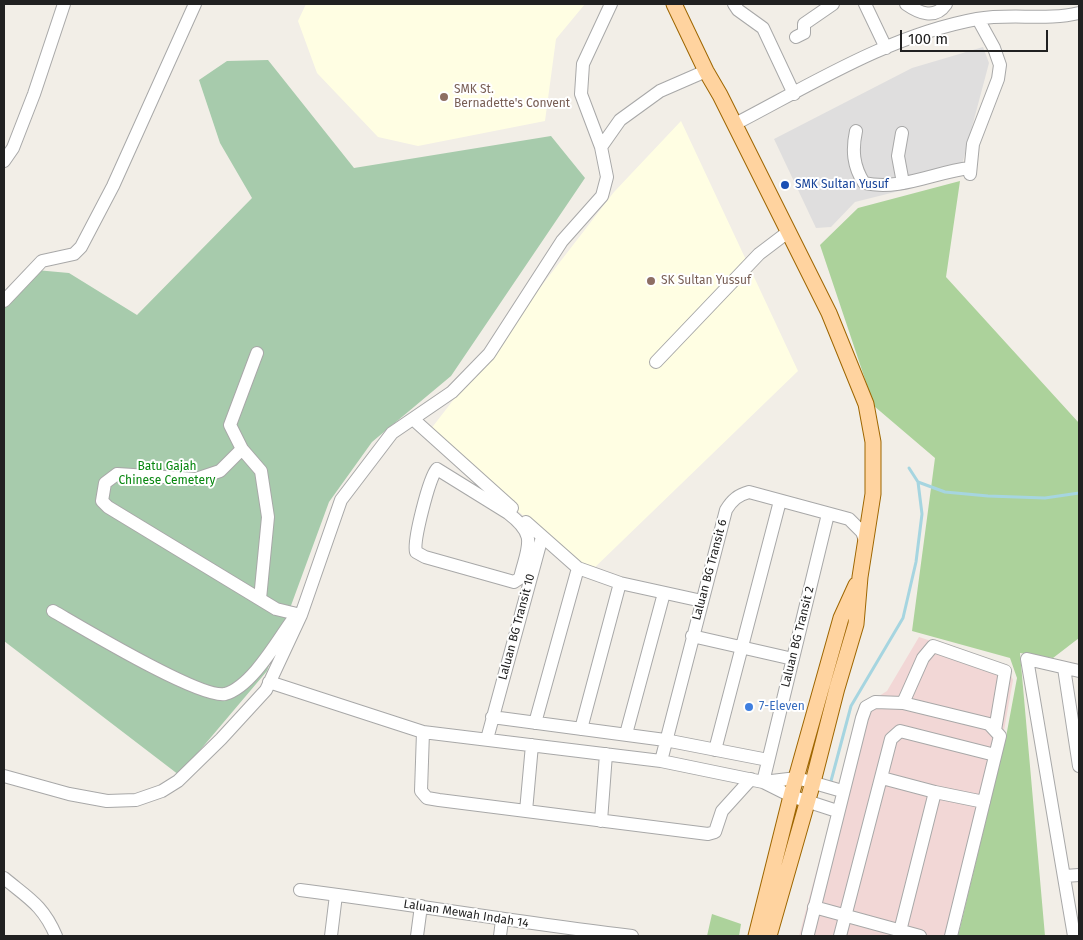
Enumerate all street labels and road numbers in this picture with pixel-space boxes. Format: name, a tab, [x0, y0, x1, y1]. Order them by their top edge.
street label: Laluan BG Transit 6	[690, 518, 730, 622]
street label: Laluan BG Transit 10	[496, 572, 538, 682]
street label: Laluan BG Transit 2	[778, 585, 818, 689]
street label: Laluan Mewah Indah 14	[402, 897, 530, 931]

